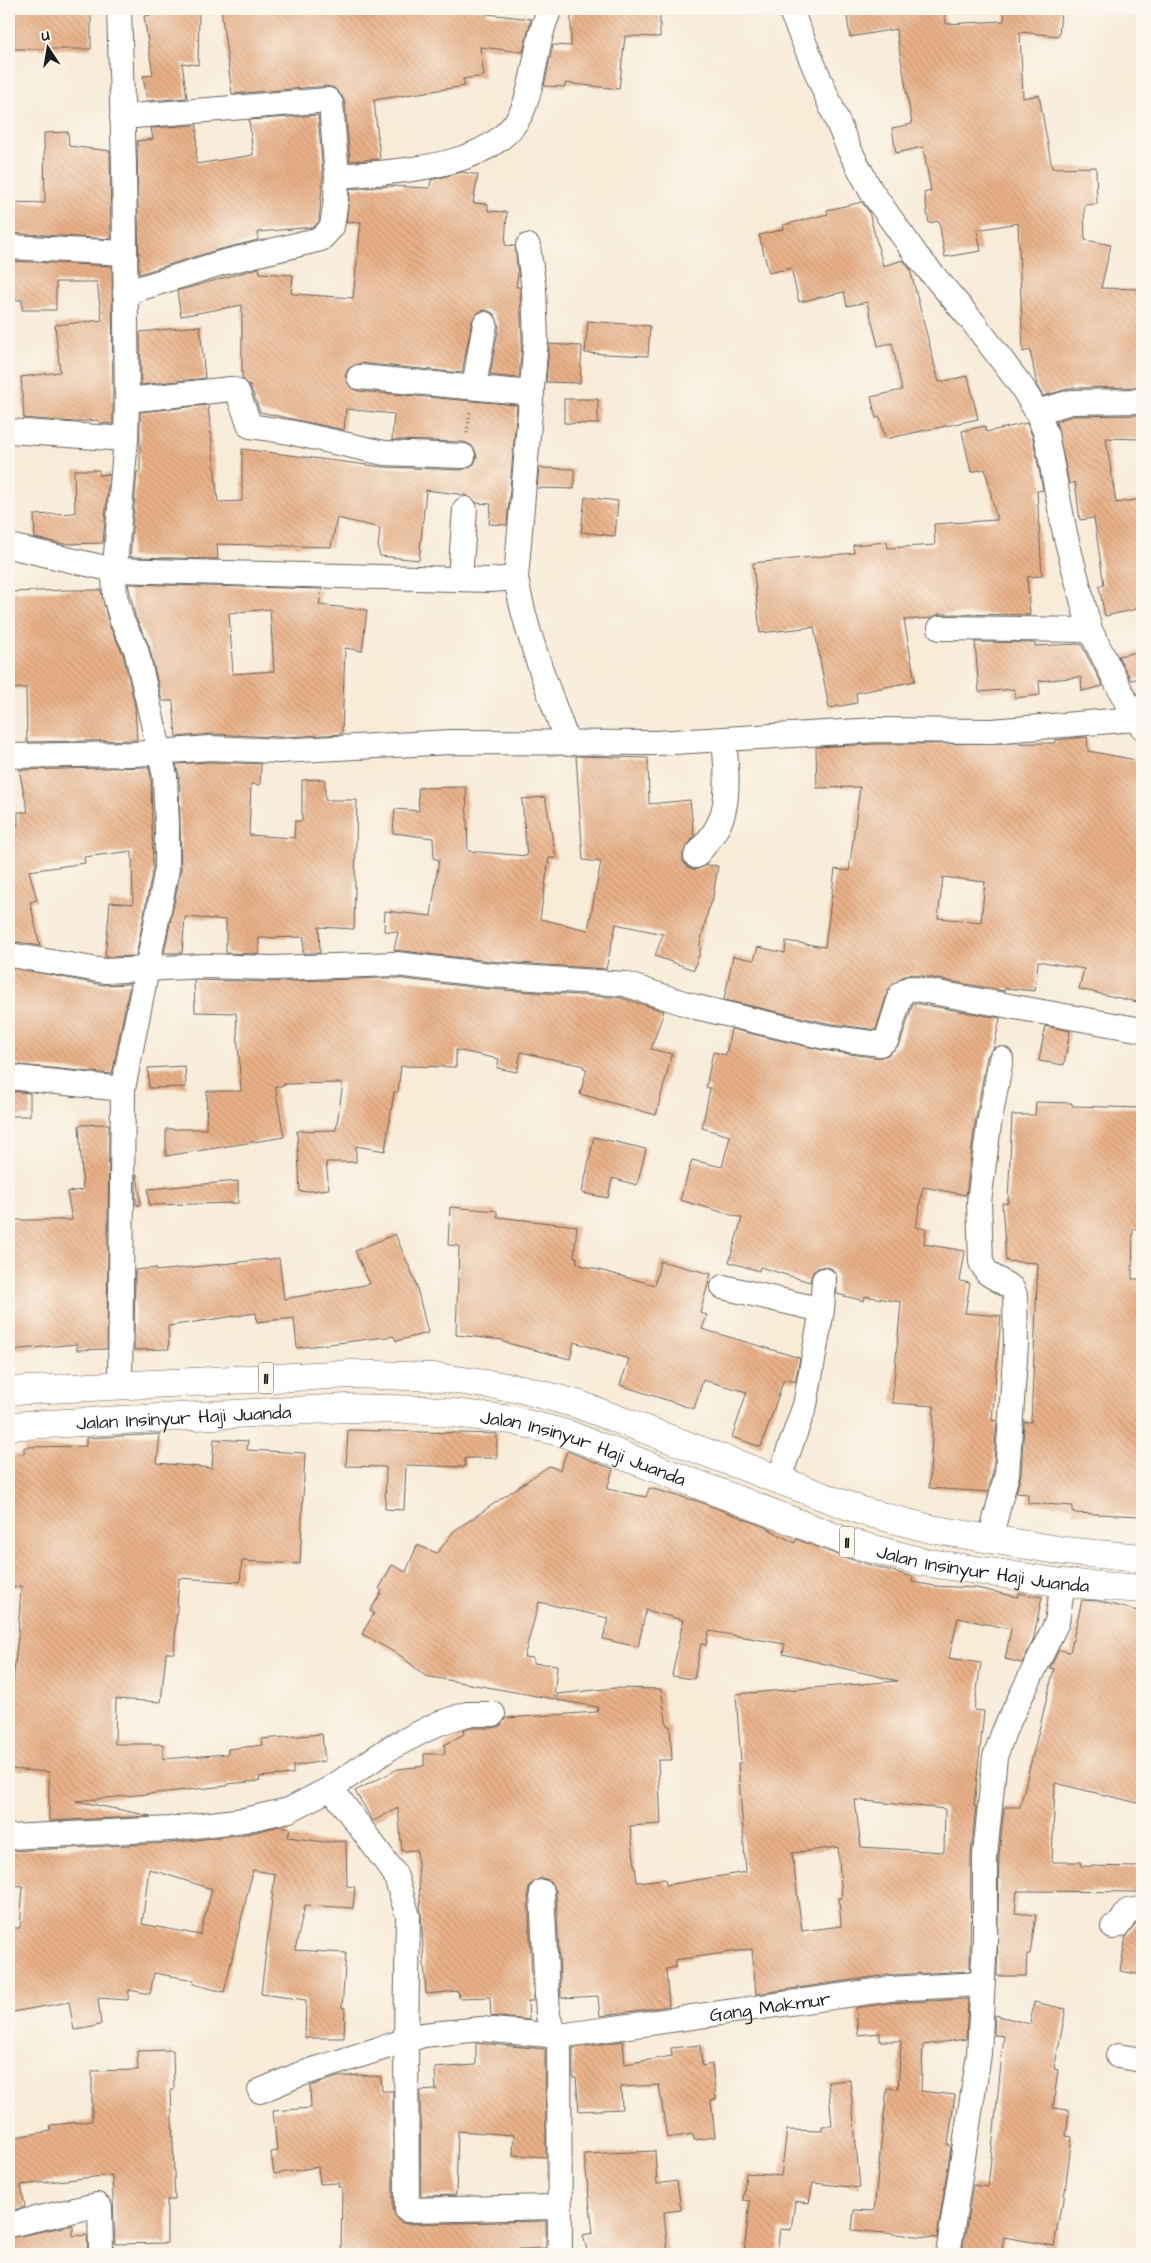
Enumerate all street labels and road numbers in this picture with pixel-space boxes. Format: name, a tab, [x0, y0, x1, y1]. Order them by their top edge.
road number: 11	[258, 1362, 274, 1394]
street label: Jalan Insinyur Haji Juanda	[76, 1399, 292, 1437]
street label: Jalan Insinyur Haji Juanda	[479, 1404, 690, 1494]
road number: 11	[840, 1526, 854, 1558]
street label: Jalan Insinyur Haji Juanda	[873, 1538, 1091, 1600]
street label: Gang Makmur	[708, 1985, 833, 2029]

